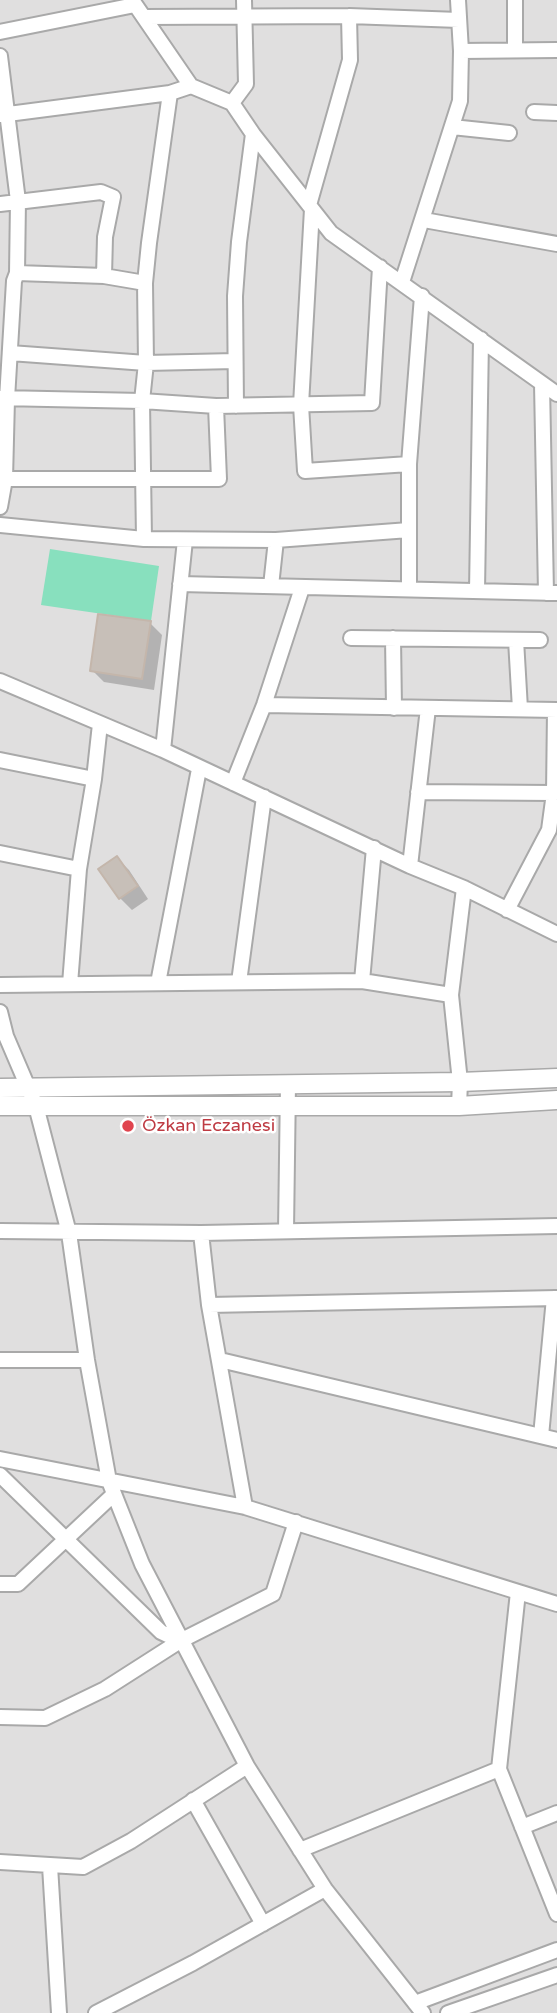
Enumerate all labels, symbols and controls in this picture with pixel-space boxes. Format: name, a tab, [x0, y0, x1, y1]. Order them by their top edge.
place label: Özkan Eczanesi	[142, 1115, 275, 1137]
marker: Özkan Eczanesi	[120, 1118, 136, 1134]

